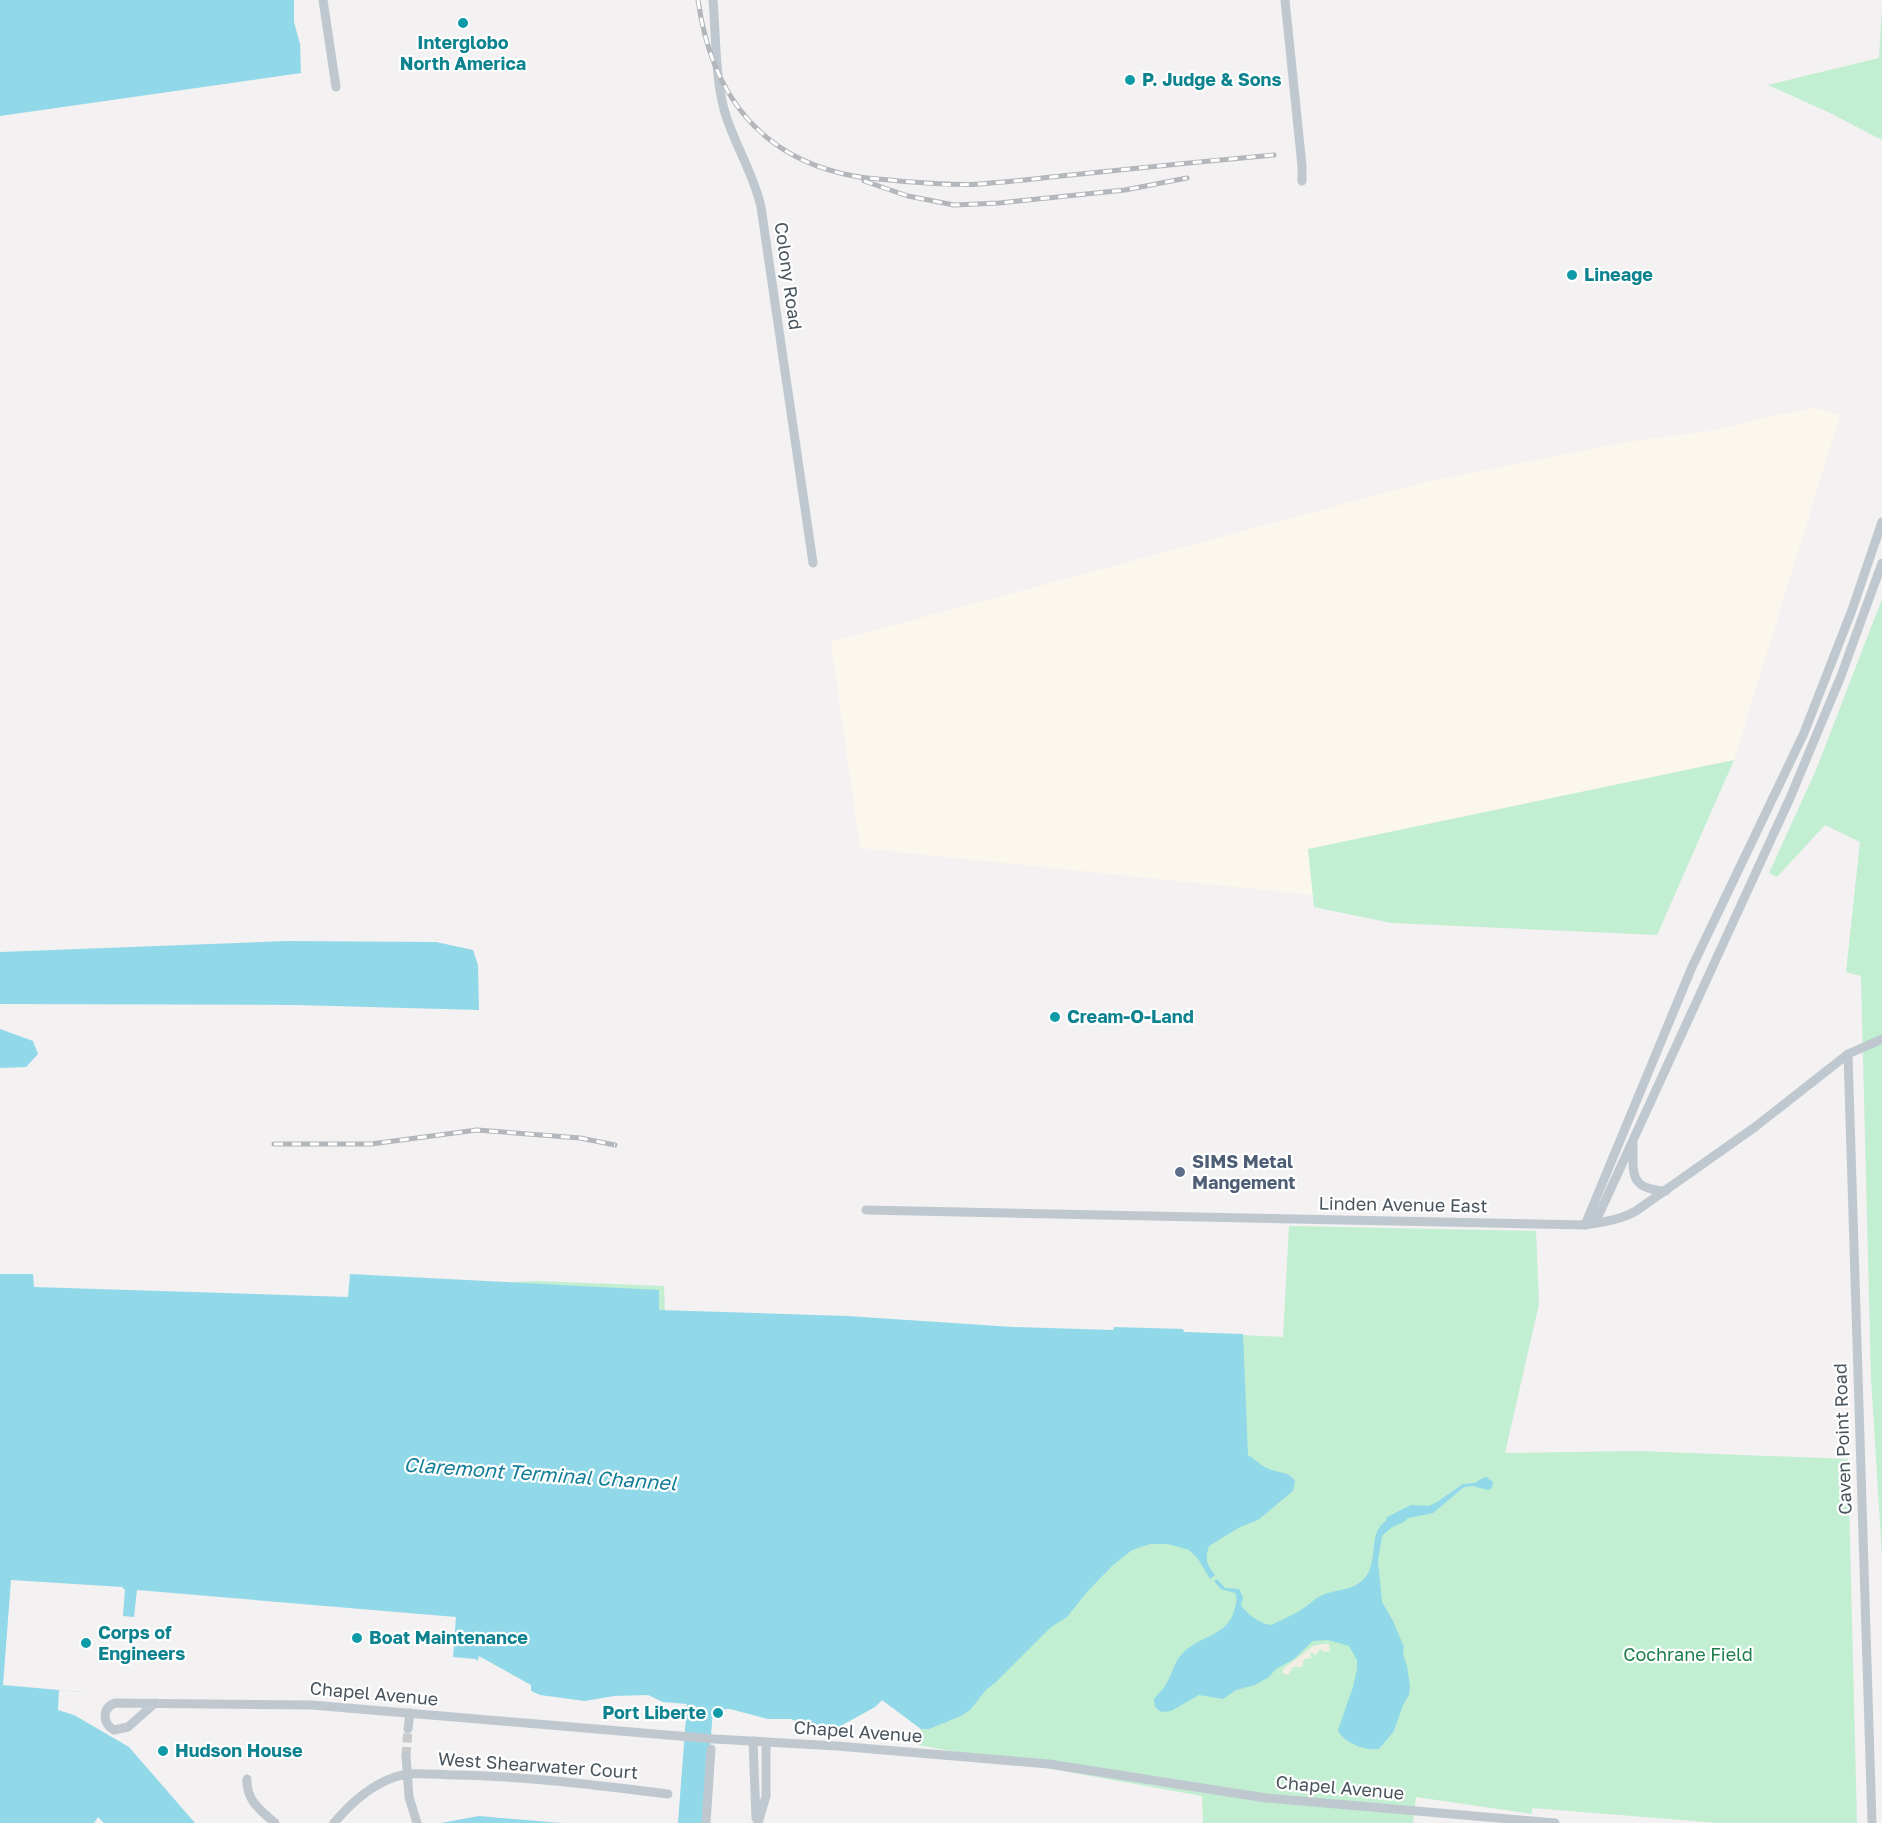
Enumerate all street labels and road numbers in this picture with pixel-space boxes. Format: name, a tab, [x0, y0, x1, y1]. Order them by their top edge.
street label: Colony Road	[771, 220, 807, 331]
street label: Linden Avenue East	[1318, 1192, 1488, 1216]
street label: Caven Point Road	[1828, 1363, 1856, 1515]
street label: Chapel Avenue	[309, 1676, 439, 1710]
street label: Chapel Avenue	[793, 1716, 923, 1746]
street label: West Shearwater Court	[437, 1747, 639, 1783]
street label: Chapel Avenue	[1275, 1770, 1405, 1804]

